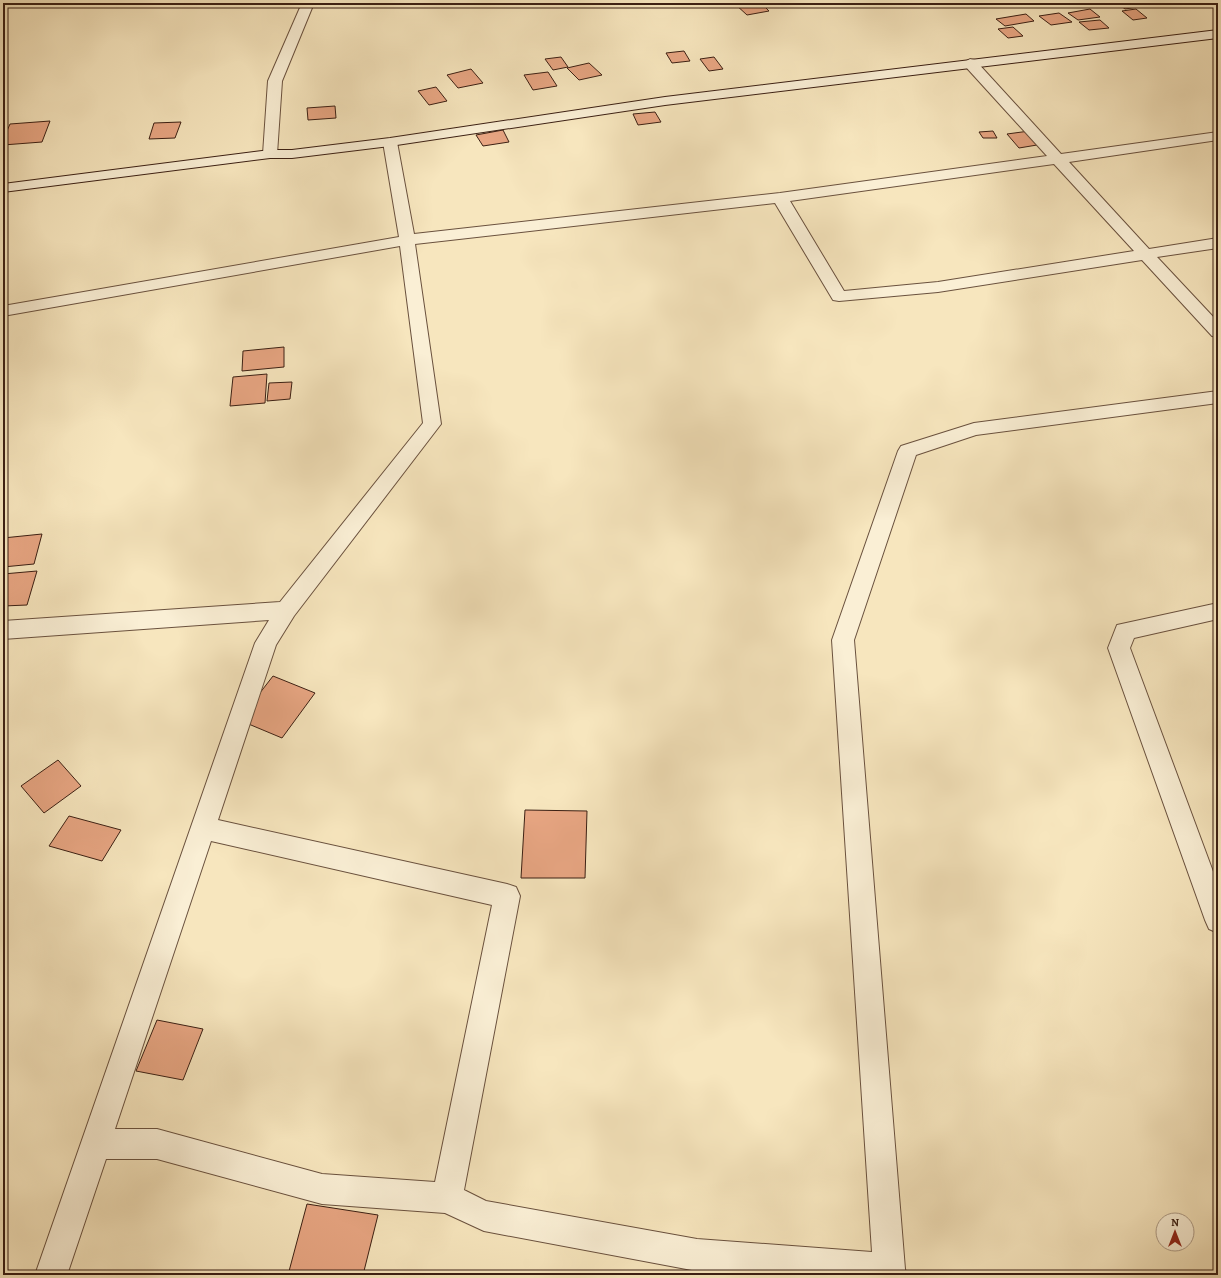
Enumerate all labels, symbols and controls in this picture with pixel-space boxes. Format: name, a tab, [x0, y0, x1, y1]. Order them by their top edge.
north arrow	[1155, 1212, 1195, 1252]
text: N	[1171, 1215, 1179, 1230]

